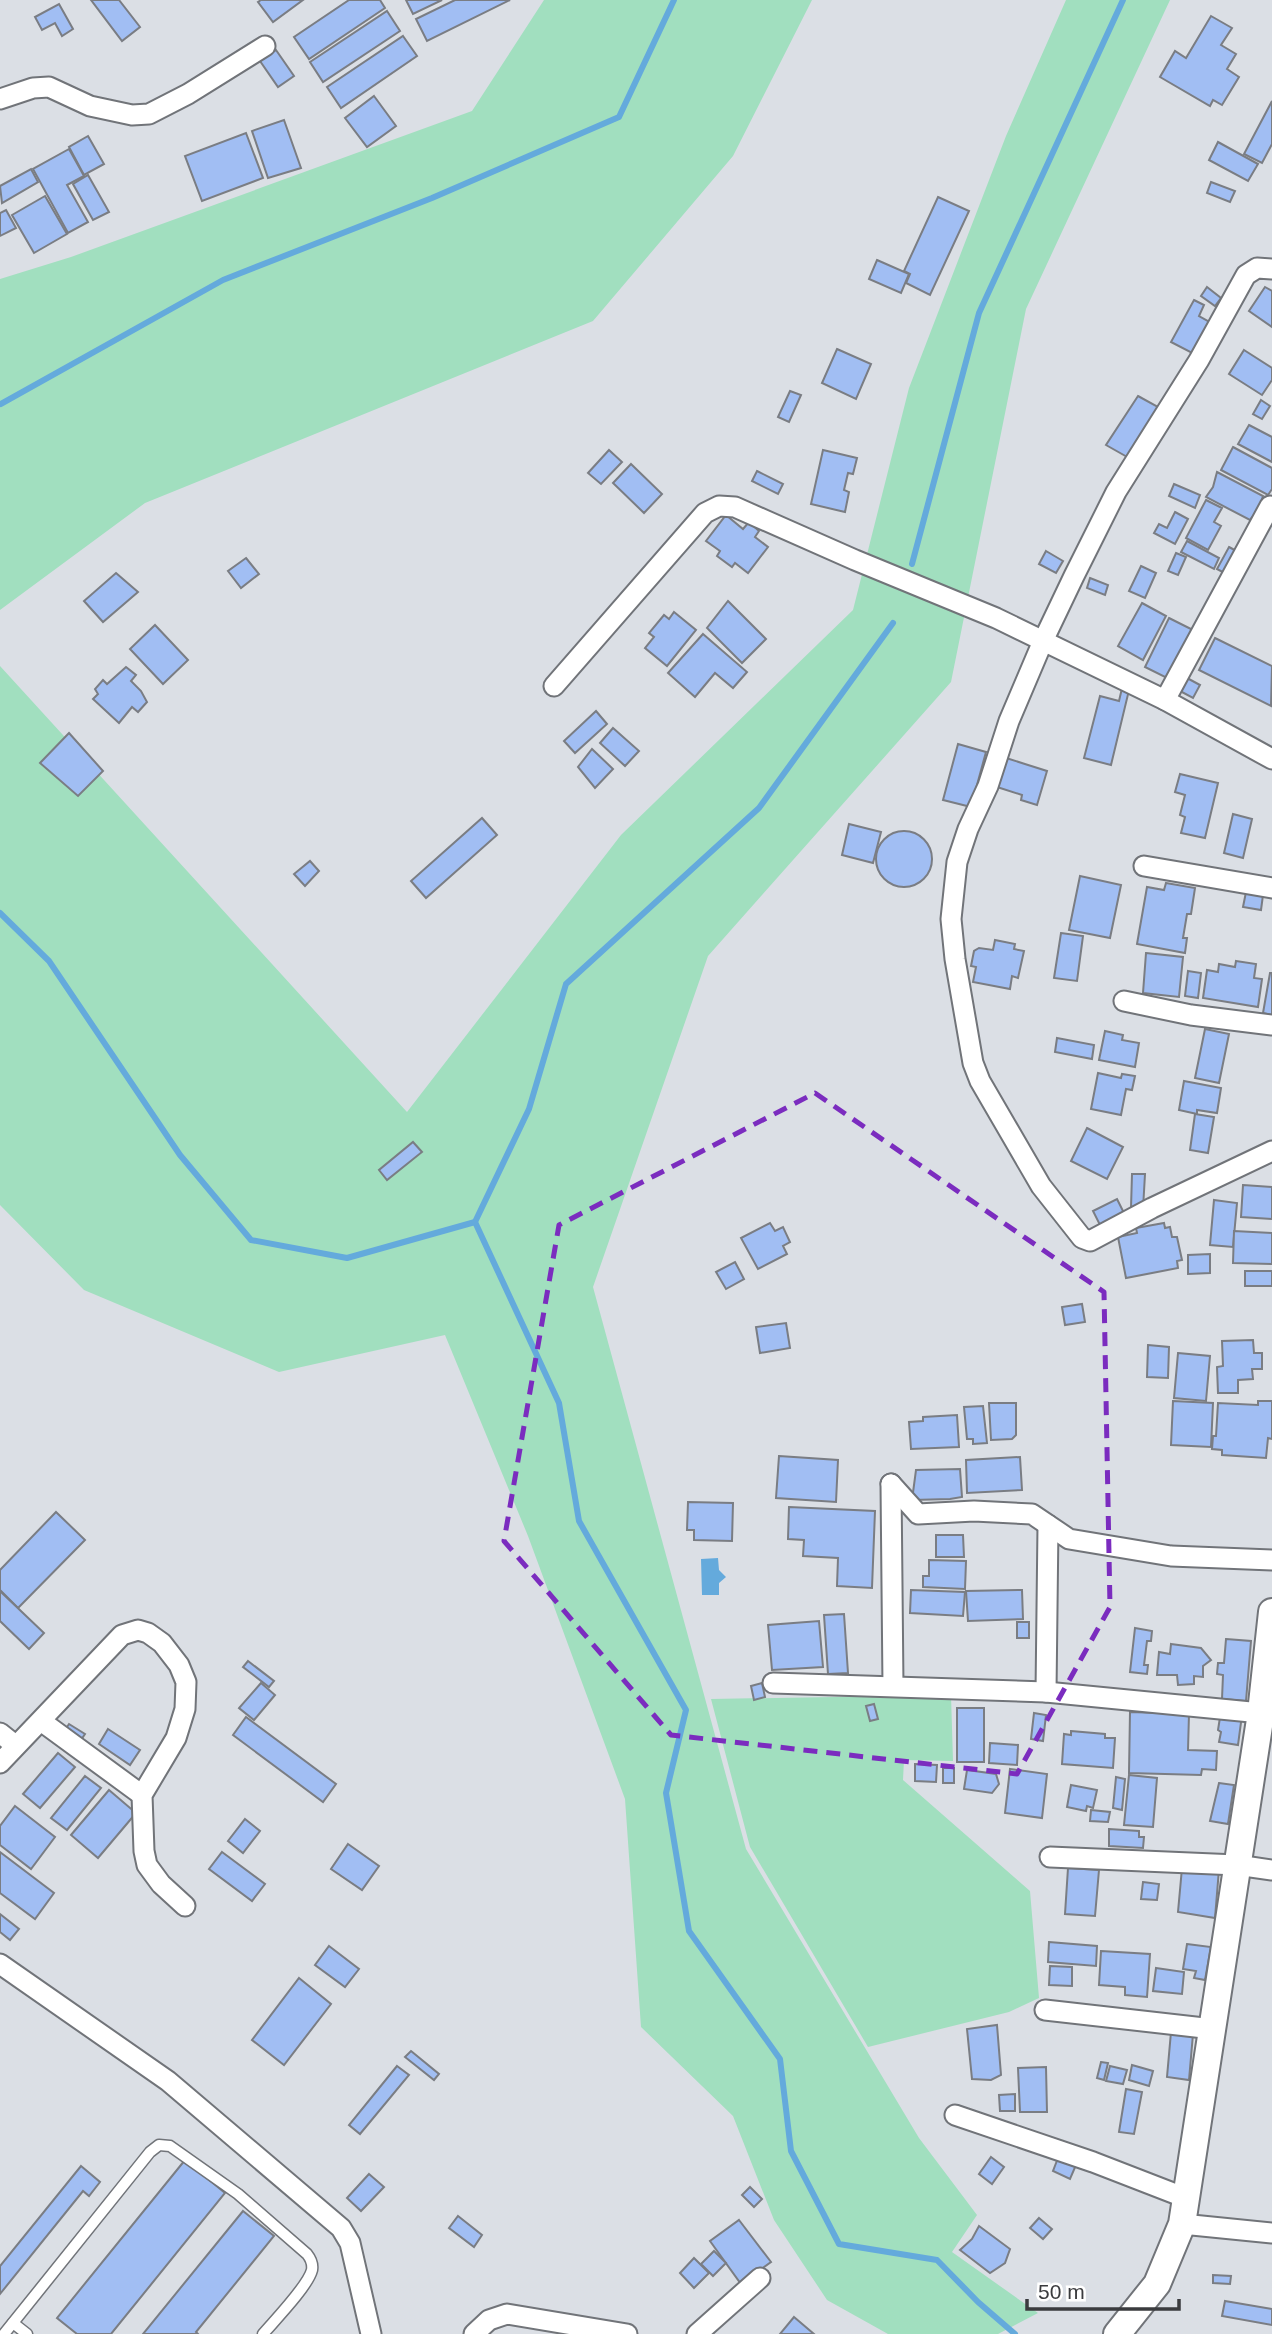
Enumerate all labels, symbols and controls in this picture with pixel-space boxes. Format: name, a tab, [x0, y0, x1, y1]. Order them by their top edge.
scale bar	[1027, 2268, 1179, 2312]
text: 50 m	[1038, 2280, 1085, 2303]

